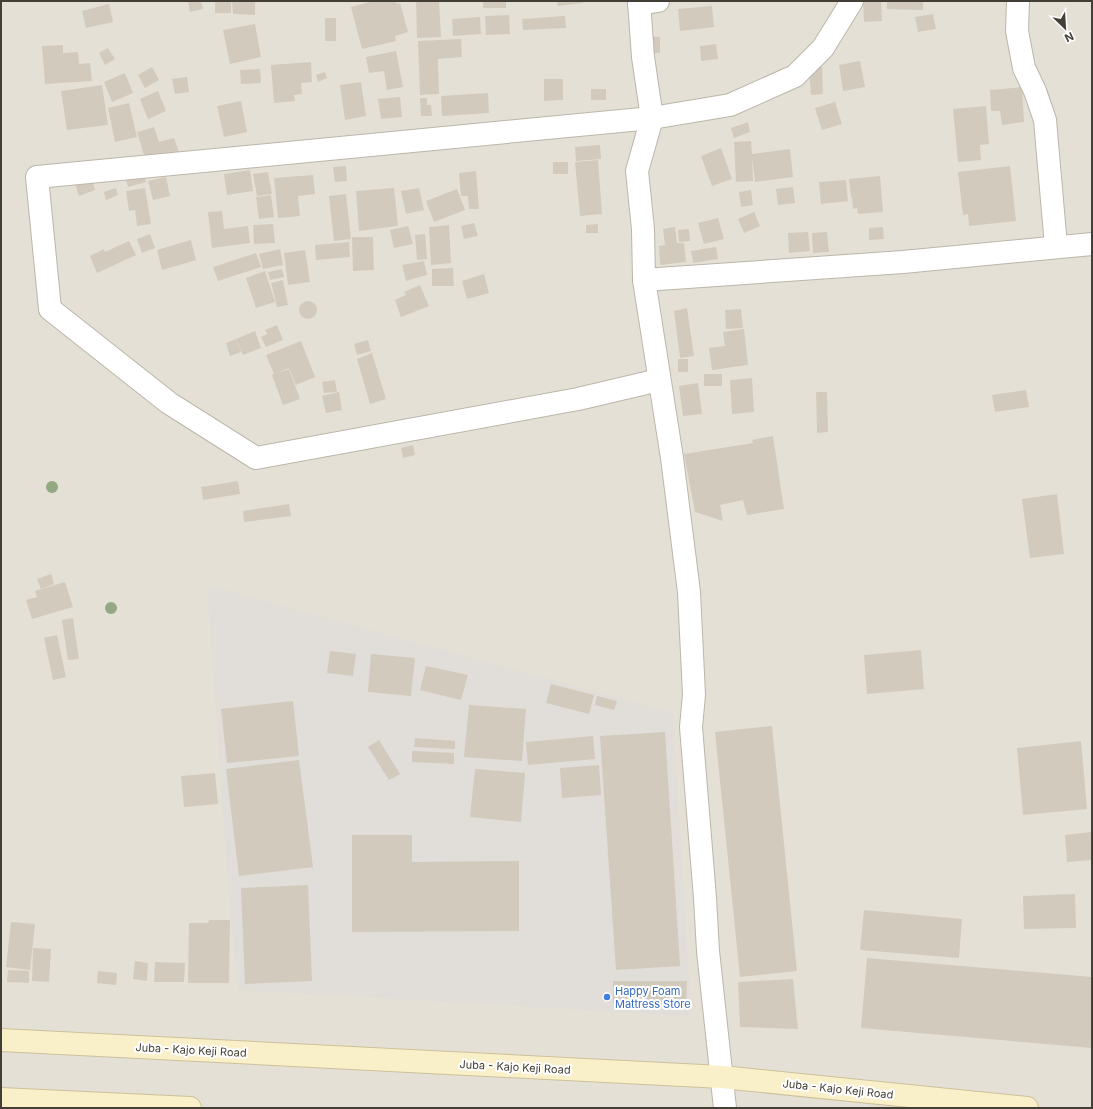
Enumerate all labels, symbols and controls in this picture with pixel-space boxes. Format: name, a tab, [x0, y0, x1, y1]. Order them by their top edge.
north arrow	[1045, 8, 1085, 48]
text: N	[1062, 29, 1076, 45]
place label: Happy Foam Mattress Store	[615, 984, 691, 1011]
marker: Happy Foam Mattress Store	[602, 992, 612, 1002]
street label: Juba - Kajo Keji Road	[135, 1040, 247, 1060]
street label: Juba - Kajo Keji Road	[459, 1057, 571, 1077]
street label: Juba - Kajo Keji Road	[782, 1076, 894, 1102]

